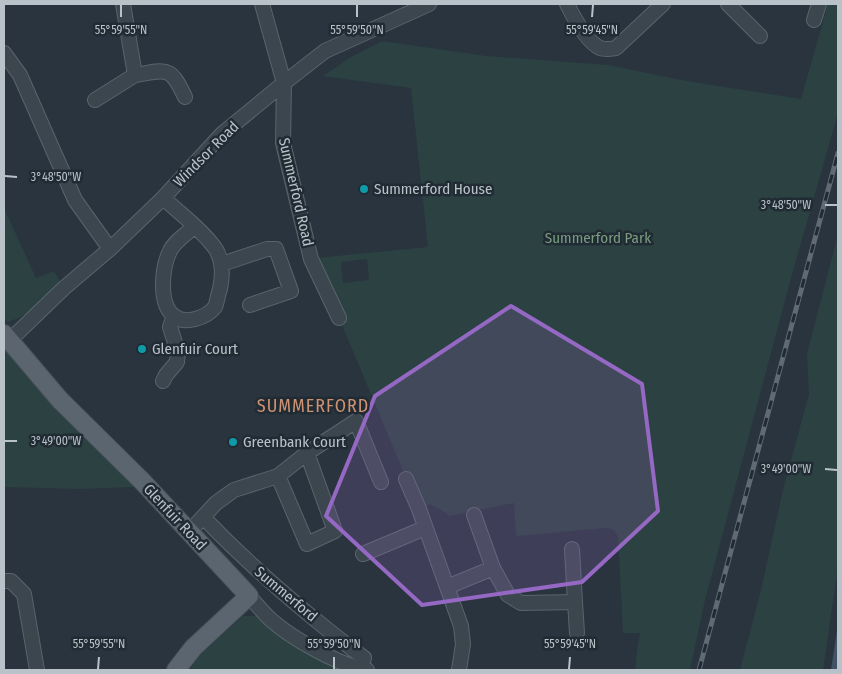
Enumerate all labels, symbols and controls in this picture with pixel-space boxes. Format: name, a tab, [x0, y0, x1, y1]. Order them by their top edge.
text: 55°59'55"N	[95, 23, 147, 37]
text: 55°59'50"N	[330, 23, 384, 37]
text: 55°59'45"N	[566, 23, 618, 37]
street label: Windsor Road	[170, 118, 242, 190]
street label: Summerford Road	[275, 136, 317, 248]
text: 3°48'50"W	[31, 170, 81, 184]
place label: Summerford House	[374, 180, 492, 198]
marker: Summerford House	[358, 183, 370, 195]
text: 3°48'50"W	[761, 198, 811, 212]
park label: Summerford Park	[545, 229, 651, 247]
place label: Glenfuir Court	[152, 340, 238, 358]
marker: Glenfuir Court	[136, 343, 148, 355]
district label: SUMMERFORD	[257, 395, 369, 417]
place label: Greenbank Court	[243, 433, 346, 451]
text: 3°49'00"W	[31, 434, 81, 448]
marker: Greenbank Court	[227, 436, 239, 448]
text: 3°49'00"W	[761, 462, 811, 476]
street label: Glenfuir Road	[140, 480, 210, 554]
street label: Summerford	[251, 563, 321, 625]
text: 55°59'55"N	[73, 637, 125, 651]
text: 55°59'50"N	[307, 637, 361, 651]
text: 55°59'45"N	[544, 637, 596, 651]

